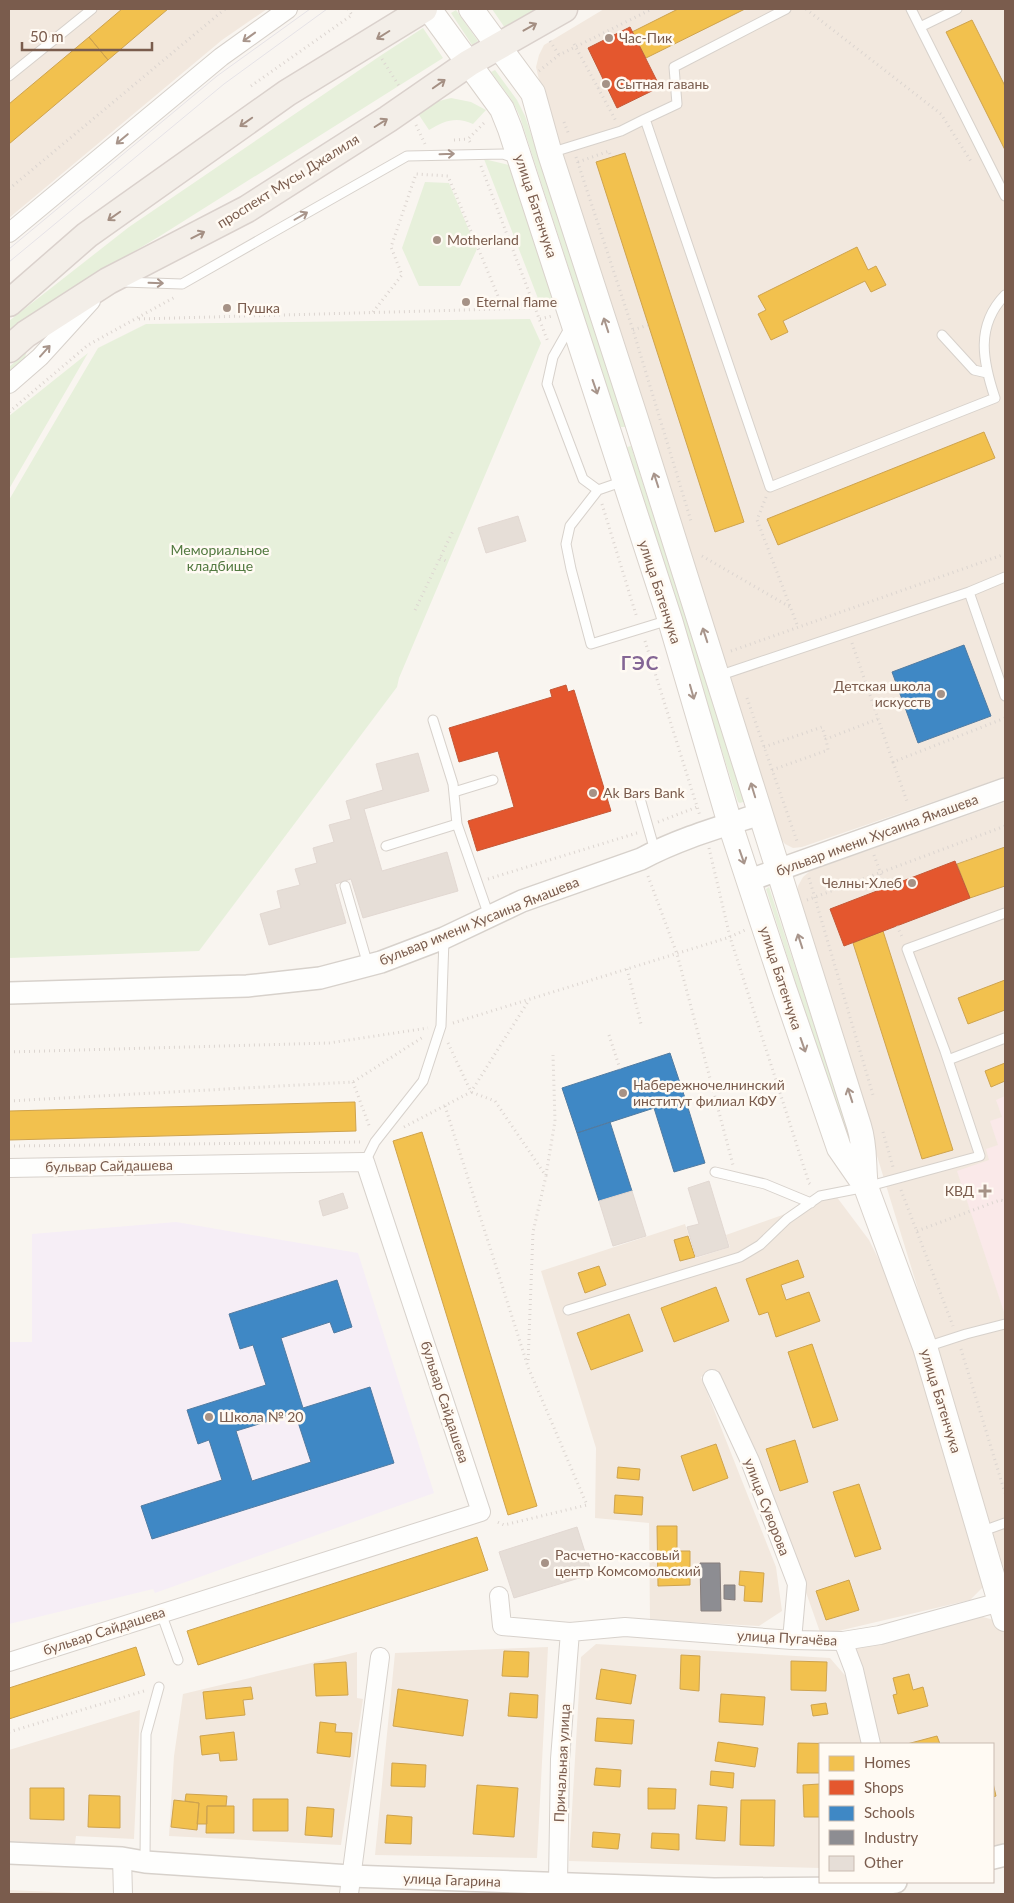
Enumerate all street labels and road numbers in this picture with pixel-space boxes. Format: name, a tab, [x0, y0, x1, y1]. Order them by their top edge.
street label: проспект Мусы Джалиля	[214, 130, 362, 231]
street label: улица Батенчука	[512, 152, 561, 260]
street label: улица Батенчука	[636, 538, 685, 646]
street label: бульвар имени Хусаина Ямашева	[773, 790, 980, 879]
street label: бульвар имени Хусаина Ямашева	[376, 873, 581, 969]
street label: улица Батенчука	[757, 924, 806, 1032]
street label: бульвар Сайдашева	[45, 1156, 173, 1175]
street label: бульвар Сайдашева	[418, 1339, 473, 1465]
street label: улица Батенчука	[918, 1347, 965, 1455]
street label: улица Суворова	[741, 1456, 794, 1558]
street label: бульвар Сайдашева	[41, 1603, 167, 1658]
street label: улица Пугачёва	[736, 1626, 838, 1649]
street label: Причальная улица	[550, 1703, 573, 1823]
street label: улица Гагарина	[403, 1869, 501, 1890]

